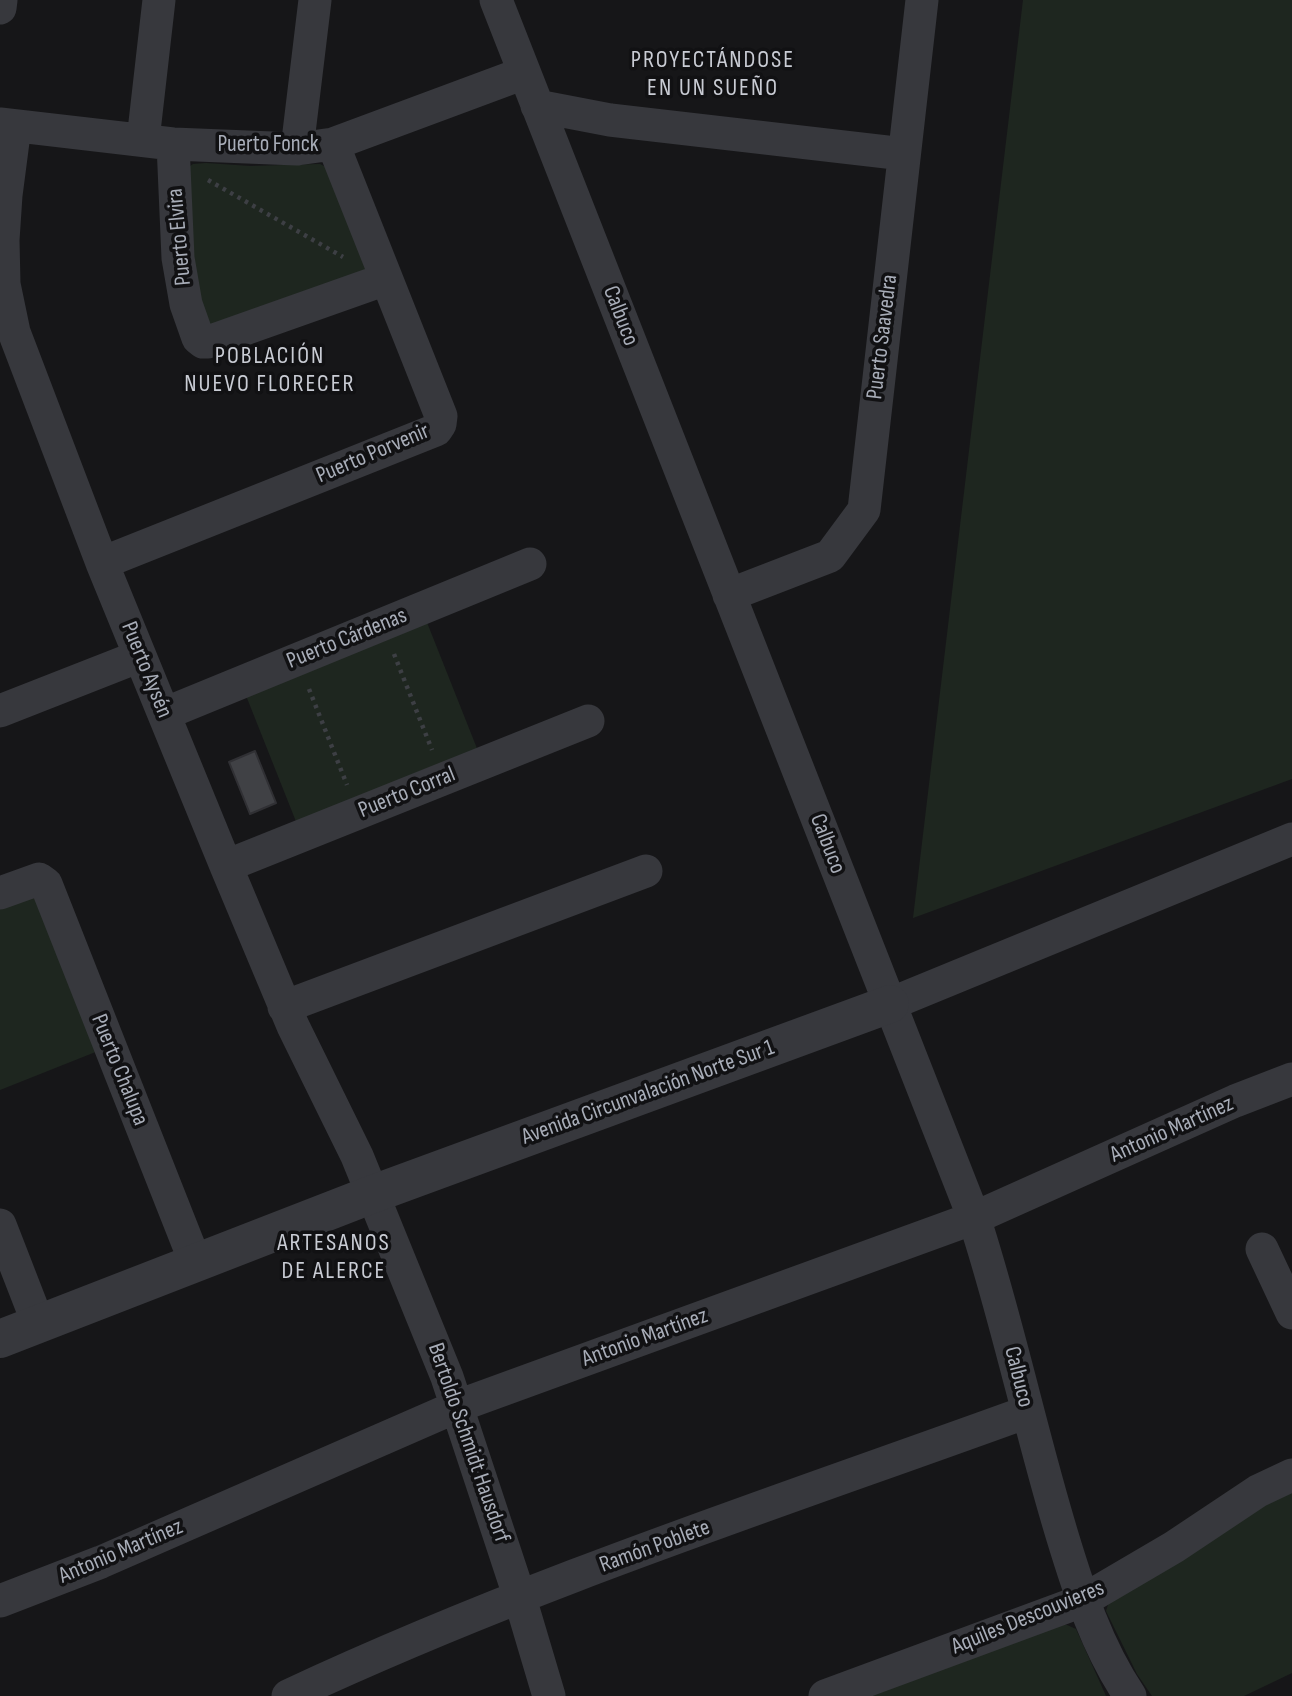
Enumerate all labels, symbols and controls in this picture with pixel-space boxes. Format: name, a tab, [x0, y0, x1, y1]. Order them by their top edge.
district label: PROYECTÁNDOSE EN UN SUEÑO	[632, 47, 794, 103]
street label: Puerto Fonck	[217, 131, 319, 159]
street label: Puerto Elvira	[162, 187, 198, 287]
street label: Puerto Saavedra	[862, 273, 904, 401]
street label: Calbuco	[596, 282, 644, 350]
district label: POBLACIÓN NUEVO FLORECER	[186, 343, 354, 399]
street label: Puerto Porvenir	[312, 418, 434, 490]
street label: Puerto Cárdenas	[283, 602, 411, 676]
street label: Puerto Aysén	[114, 618, 178, 722]
street label: Puerto Corral	[355, 761, 459, 825]
street label: Calbuco	[803, 810, 851, 878]
street label: Puerto Chalupa	[84, 1010, 154, 1130]
street label: Avenida Circunvalación Norte Sur 1	[518, 1034, 778, 1152]
street label: Antonio Martínez	[1106, 1091, 1238, 1169]
district label: ARTESANOS DE ALERCE	[278, 1230, 390, 1286]
street label: Antonio Martínez	[578, 1302, 712, 1374]
street label: Bertoldo Schmidt Hausdorf	[421, 1340, 515, 1546]
street label: Calbuco	[997, 1344, 1039, 1410]
street label: Antonio Martínez	[55, 1514, 187, 1590]
street label: Ramón Poblete	[596, 1514, 714, 1580]
street label: Aquiles Descouvieres	[948, 1575, 1108, 1661]

